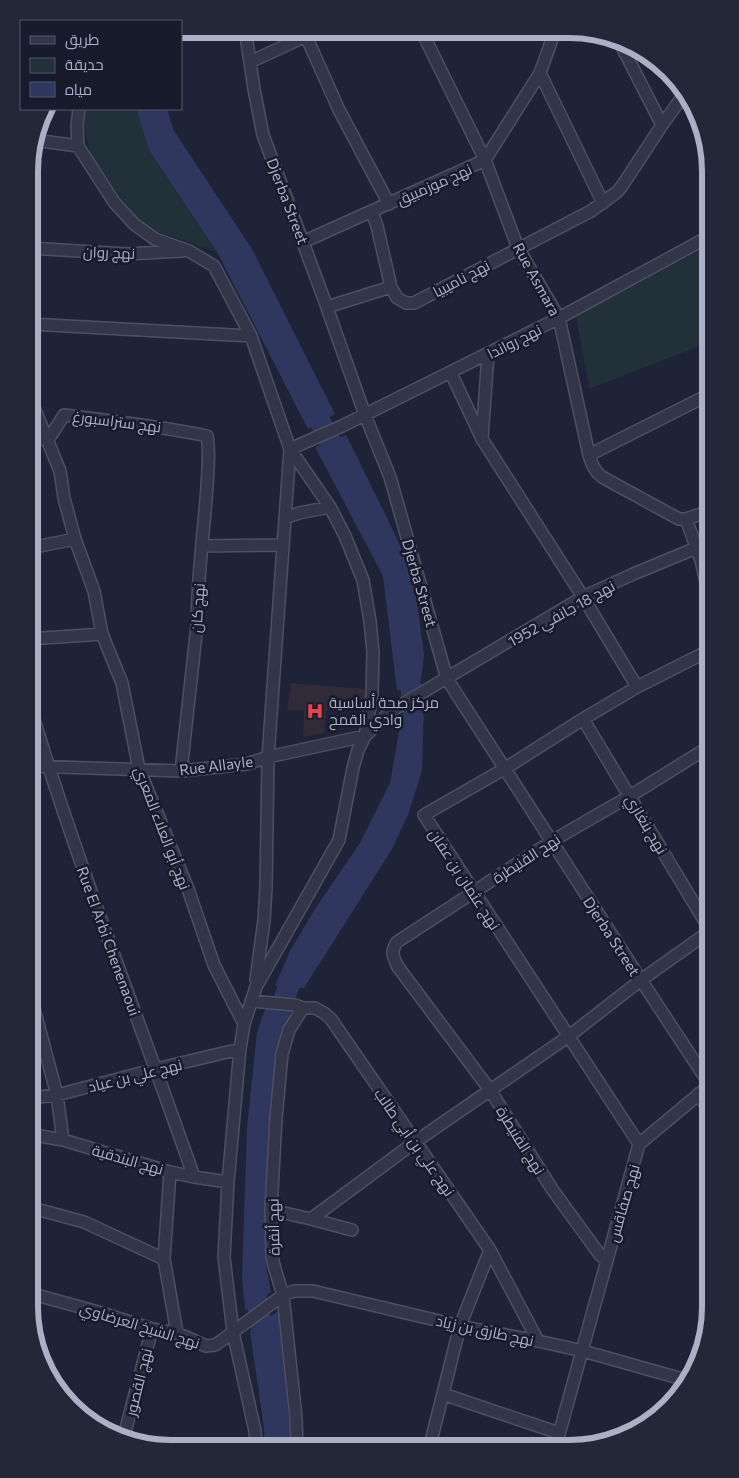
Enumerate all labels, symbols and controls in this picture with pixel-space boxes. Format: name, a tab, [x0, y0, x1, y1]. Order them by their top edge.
legend	[20, 20, 182, 110]
text: طريق	[65, 30, 99, 50]
text: حديقة	[65, 55, 104, 73]
text: مياه	[65, 80, 92, 98]
street label: Djerba Street	[263, 155, 313, 247]
street label: نهج موزمبيق	[394, 159, 476, 211]
street label: Rue Asmara	[510, 239, 564, 319]
street label: نهج روان	[82, 242, 135, 265]
street label: نهج ناميبيا	[429, 256, 494, 303]
street label: نهج رواندا	[484, 320, 545, 365]
street label: نهج ستراسبورغ	[71, 407, 162, 438]
street label: Djerba Street	[399, 537, 441, 629]
street label: نهج 18 جانفي 1952	[504, 576, 620, 653]
street label: نهج كان	[186, 582, 211, 634]
place label: مركز صحة أساسية وادي القمح	[329, 693, 439, 732]
hospital icon: مركز صحة أساسية وادي القمح	[305, 701, 325, 721]
street label: Rue Allayle	[178, 752, 254, 778]
street label: نهج أبو العلاء المعري	[128, 764, 195, 894]
street label: نهج بنغازي	[619, 791, 672, 859]
street label: نهج عثمان بن عفان	[423, 825, 504, 935]
street label: نهح القنيطرة	[489, 829, 565, 889]
street label: Rue El Arbi Chenenaoui	[74, 864, 144, 1018]
street label: Djerba Street	[580, 893, 644, 979]
street label: نهج علي بن عياد	[86, 1055, 185, 1099]
street label: نهج علي بن أبي طالب	[368, 1085, 459, 1202]
street label: نهج القنيطرة	[490, 1102, 549, 1179]
street label: نهج البندقية	[89, 1140, 166, 1181]
street label: نهج صفاقس	[603, 1162, 646, 1245]
street label: نهج أنقرة	[264, 1198, 285, 1256]
street label: نهج الشيخ العرضاوي	[77, 1298, 202, 1356]
street label: نهج طارق بن زياد	[434, 1311, 536, 1352]
street label: نهج القصور	[121, 1346, 158, 1420]

